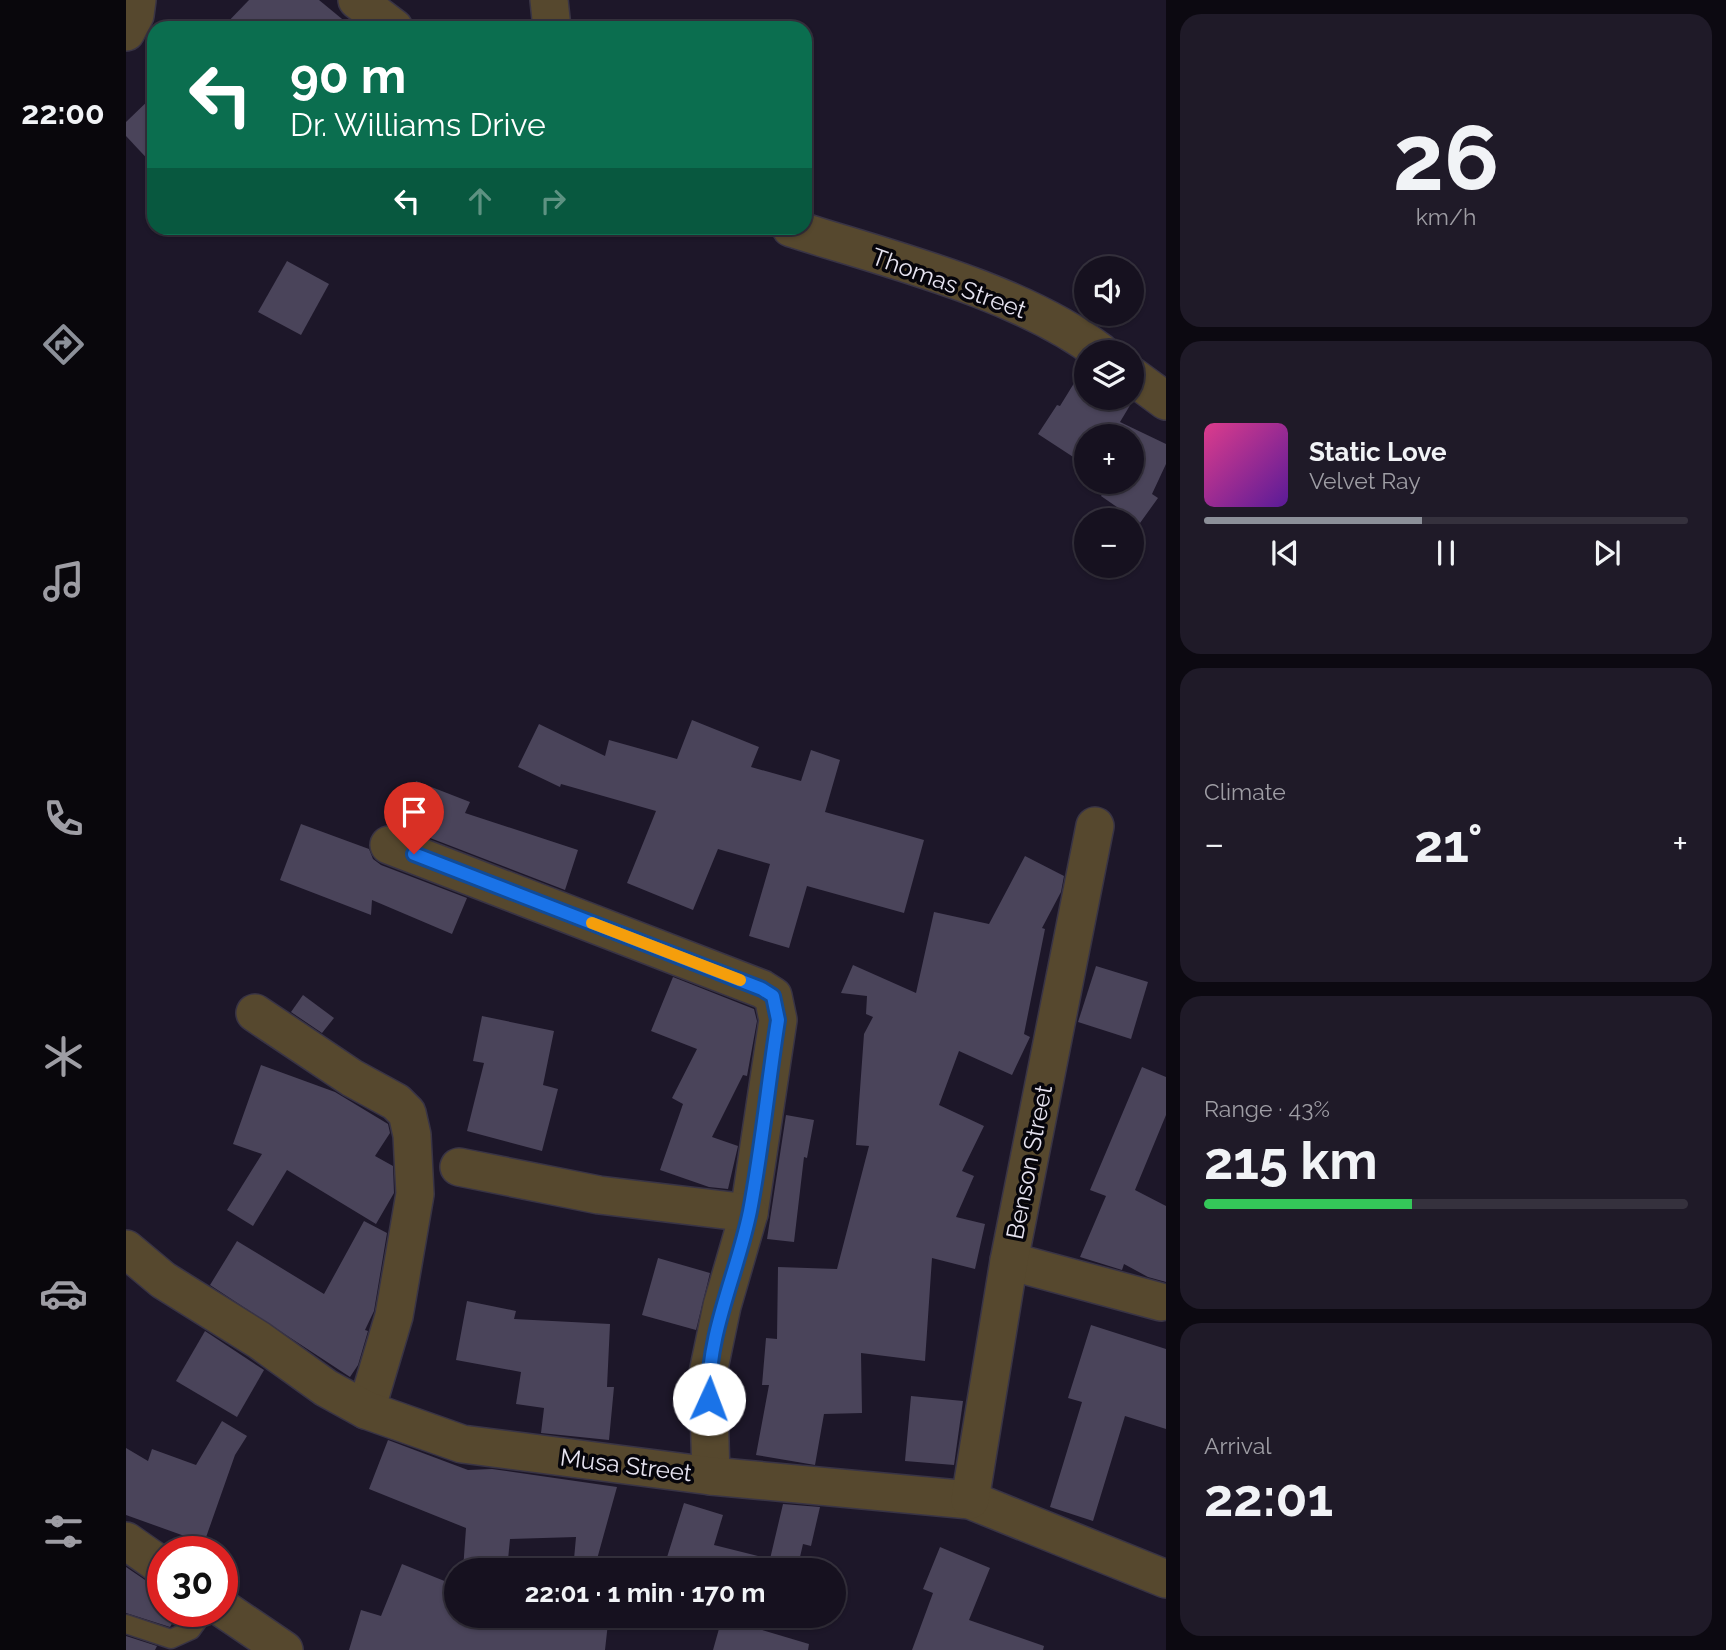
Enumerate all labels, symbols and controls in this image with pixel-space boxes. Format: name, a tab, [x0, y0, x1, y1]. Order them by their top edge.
text: 90 m	[290, 47, 406, 104]
icon: left	[175, 49, 266, 140]
text: 22:00	[21, 94, 105, 131]
text: 26	[1393, 104, 1499, 211]
text: Dr. Williams Drive	[290, 106, 546, 143]
icon: left	[388, 182, 426, 220]
icon: ahead	[461, 182, 499, 220]
icon: right	[534, 182, 572, 220]
text: km/h	[1416, 203, 1476, 230]
street label: Thomas Street	[868, 242, 1030, 324]
map controls	[1074, 256, 1144, 578]
button: sound	[1074, 256, 1144, 326]
icon: directions	[39, 320, 88, 369]
button: layers	[1074, 340, 1144, 410]
button: +	[1074, 424, 1144, 494]
text: Static Love	[1309, 437, 1447, 467]
text: Velvet Ray	[1309, 467, 1421, 494]
button: −	[1074, 508, 1144, 578]
icon: previous	[1266, 534, 1304, 572]
icon: pause	[1427, 534, 1465, 572]
icon: next	[1588, 534, 1626, 572]
icon: music	[39, 557, 88, 606]
text: Climate	[1204, 778, 1286, 805]
pin	[384, 782, 444, 854]
icon: arrive	[395, 793, 433, 831]
icon: phone	[39, 794, 88, 843]
text: 21°	[1414, 813, 1483, 874]
text: −	[1204, 821, 1224, 866]
text: +	[1672, 821, 1688, 866]
icon: climate	[39, 1032, 88, 1081]
street label: Benson Street	[1000, 1082, 1058, 1242]
text: Range · 43%	[1204, 1095, 1330, 1122]
text: 215 km	[1204, 1130, 1378, 1191]
icon: car	[39, 1269, 88, 1318]
position arrow	[672, 1362, 746, 1436]
text: Arrival	[1204, 1432, 1271, 1459]
street label: Musa Street	[558, 1443, 694, 1487]
text: 22:01	[1204, 1467, 1333, 1528]
icon: filters	[39, 1507, 88, 1556]
speed limit sign: 30	[147, 1536, 238, 1627]
text: 22:01 · 1 min · 170 m	[525, 1578, 765, 1608]

